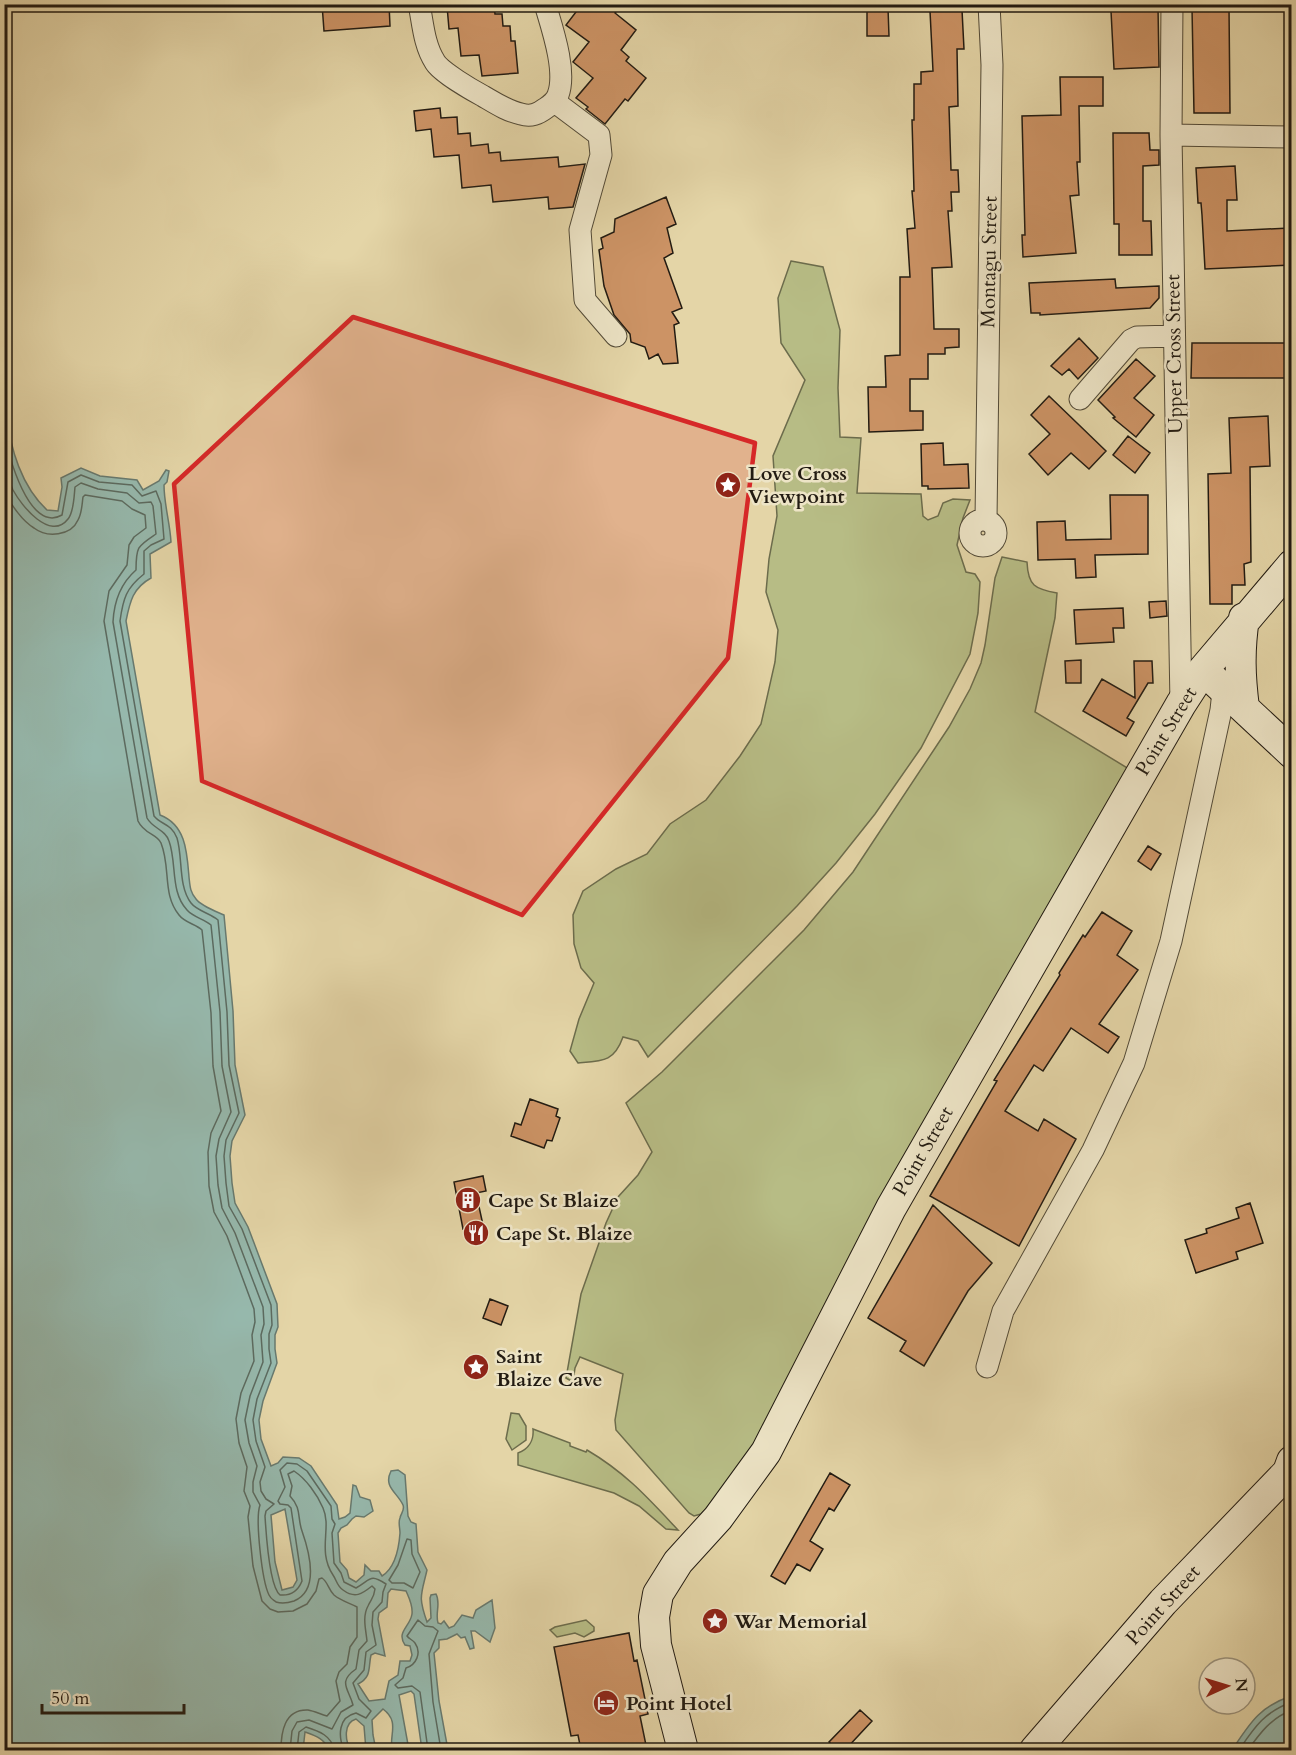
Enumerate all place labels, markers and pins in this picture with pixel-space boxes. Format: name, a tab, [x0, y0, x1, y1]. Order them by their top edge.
place label: Love Cross Viewpoint	[748, 460, 847, 510]
place icon: Love Cross Viewpoint	[713, 470, 743, 500]
building icon: Cape St Blaize	[453, 1185, 483, 1215]
place label: Cape St Blaize	[488, 1187, 619, 1214]
restaurant icon: Cape St. Blaize	[461, 1218, 491, 1248]
place label: Cape St. Blaize	[496, 1220, 633, 1247]
place label: Saint Blaize Cave	[496, 1343, 602, 1393]
place icon: Saint Blaize Cave	[461, 1352, 491, 1382]
place icon: War Memorial	[700, 1606, 730, 1636]
place label: War Memorial	[733, 1608, 867, 1635]
hotel icon: Point Hotel	[591, 1688, 621, 1718]
place label: Point Hotel	[626, 1690, 732, 1717]

